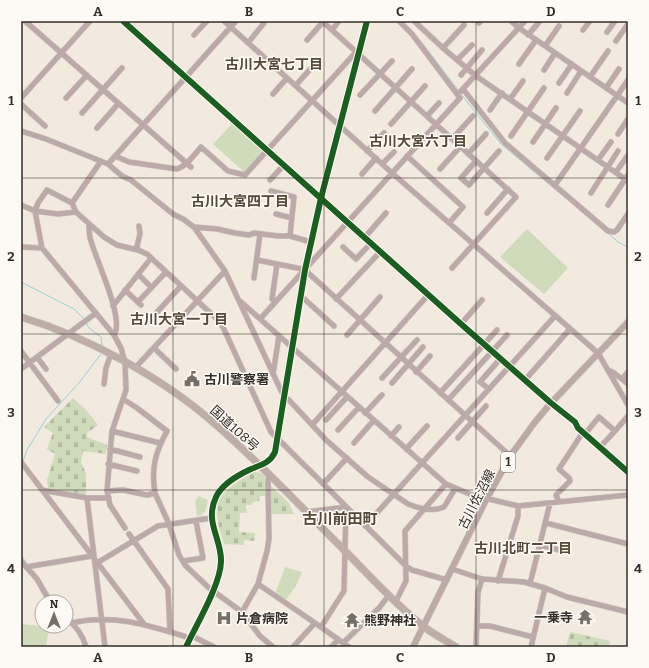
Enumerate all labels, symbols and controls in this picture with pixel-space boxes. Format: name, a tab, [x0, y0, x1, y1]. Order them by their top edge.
text: A	[93, 4, 103, 19]
text: B	[245, 4, 253, 19]
text: C	[396, 4, 404, 19]
text: D	[546, 4, 556, 19]
district label: 古川大宮七丁目	[225, 56, 323, 73]
text: 1	[8, 93, 14, 108]
text: 1	[635, 93, 641, 108]
district label: 古川大宮六丁目	[369, 133, 467, 150]
district label: 古川大宮四丁目	[191, 193, 289, 210]
text: 2	[7, 249, 15, 264]
text: 2	[634, 249, 642, 264]
district label: 古川大宮一丁目	[130, 311, 228, 328]
public building icon: 古川警察署	[183, 370, 201, 388]
place label: 古川警察署	[204, 372, 269, 387]
street label: 国道108号	[207, 403, 262, 454]
text: 3	[7, 405, 15, 420]
text: 3	[634, 405, 642, 420]
road number: 1	[501, 452, 515, 472]
street label: 古川佐沼線	[455, 467, 498, 532]
district label: 古川前田町	[302, 510, 378, 528]
district label: 古川北町二丁目	[474, 540, 572, 557]
text: 4	[7, 561, 15, 576]
text: 4	[634, 561, 642, 576]
north arrow	[34, 594, 74, 634]
text: N	[50, 598, 59, 611]
temple icon: 一乗寺	[576, 608, 594, 626]
hospital icon: 片倉病院	[215, 609, 233, 627]
place label: 一乗寺	[534, 610, 573, 625]
place label: 片倉病院	[236, 611, 288, 626]
temple icon: 熊野神社	[343, 611, 361, 629]
place label: 熊野神社	[364, 613, 416, 628]
text: A	[93, 650, 103, 665]
text: B	[245, 650, 253, 665]
text: C	[396, 650, 404, 665]
text: D	[546, 650, 556, 665]

